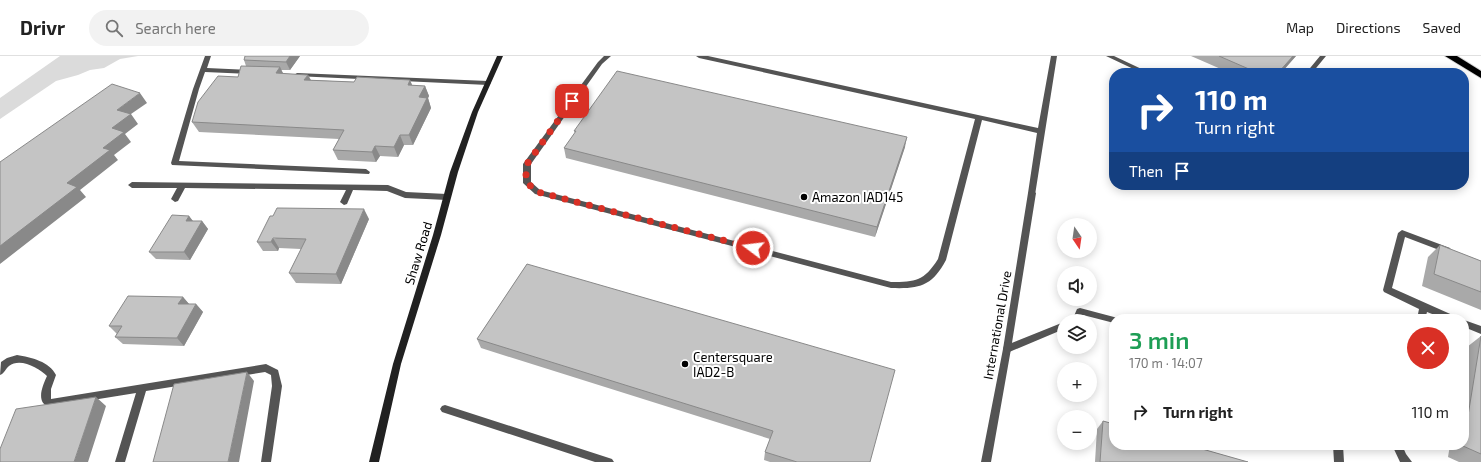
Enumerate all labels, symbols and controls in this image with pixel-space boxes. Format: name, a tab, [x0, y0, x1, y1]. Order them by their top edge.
search box	[89, 10, 369, 46]
text: Drivr	[20, 16, 65, 39]
icon: search	[103, 17, 125, 39]
text: Search here	[135, 19, 216, 37]
text: Map	[1286, 19, 1314, 36]
text: Directions	[1336, 19, 1401, 36]
text: Saved	[1423, 19, 1461, 36]
text: 110 m	[1195, 82, 1268, 116]
pin	[555, 84, 589, 118]
icon: right	[1129, 84, 1181, 136]
icon: arrive	[561, 90, 583, 112]
text: Turn right	[1195, 116, 1275, 138]
icon: arrive	[1171, 160, 1193, 182]
text: Then	[1129, 162, 1163, 180]
place label: Amazon IAD145	[812, 189, 903, 205]
marker: Amazon IAD145	[799, 192, 809, 202]
north arrow	[1057, 218, 1097, 258]
map controls	[1057, 218, 1097, 450]
street label: Shaw Road	[401, 219, 435, 287]
position arrow	[732, 227, 774, 269]
button: sound	[1057, 266, 1097, 306]
street label: International Drive	[980, 269, 1014, 381]
button: layers	[1057, 314, 1097, 354]
text: 3 min	[1129, 325, 1189, 354]
button: close	[1407, 327, 1449, 369]
place label: Centersquare IAD2-B	[693, 349, 773, 380]
text: 170 m · 14:07	[1129, 355, 1203, 371]
marker: Centersquare IAD2-B	[680, 359, 690, 369]
button: +	[1057, 362, 1097, 402]
icon: right	[1129, 401, 1151, 423]
text: Turn right	[1163, 403, 1233, 421]
text: 110 m	[1412, 403, 1449, 421]
button: −	[1057, 410, 1097, 450]

